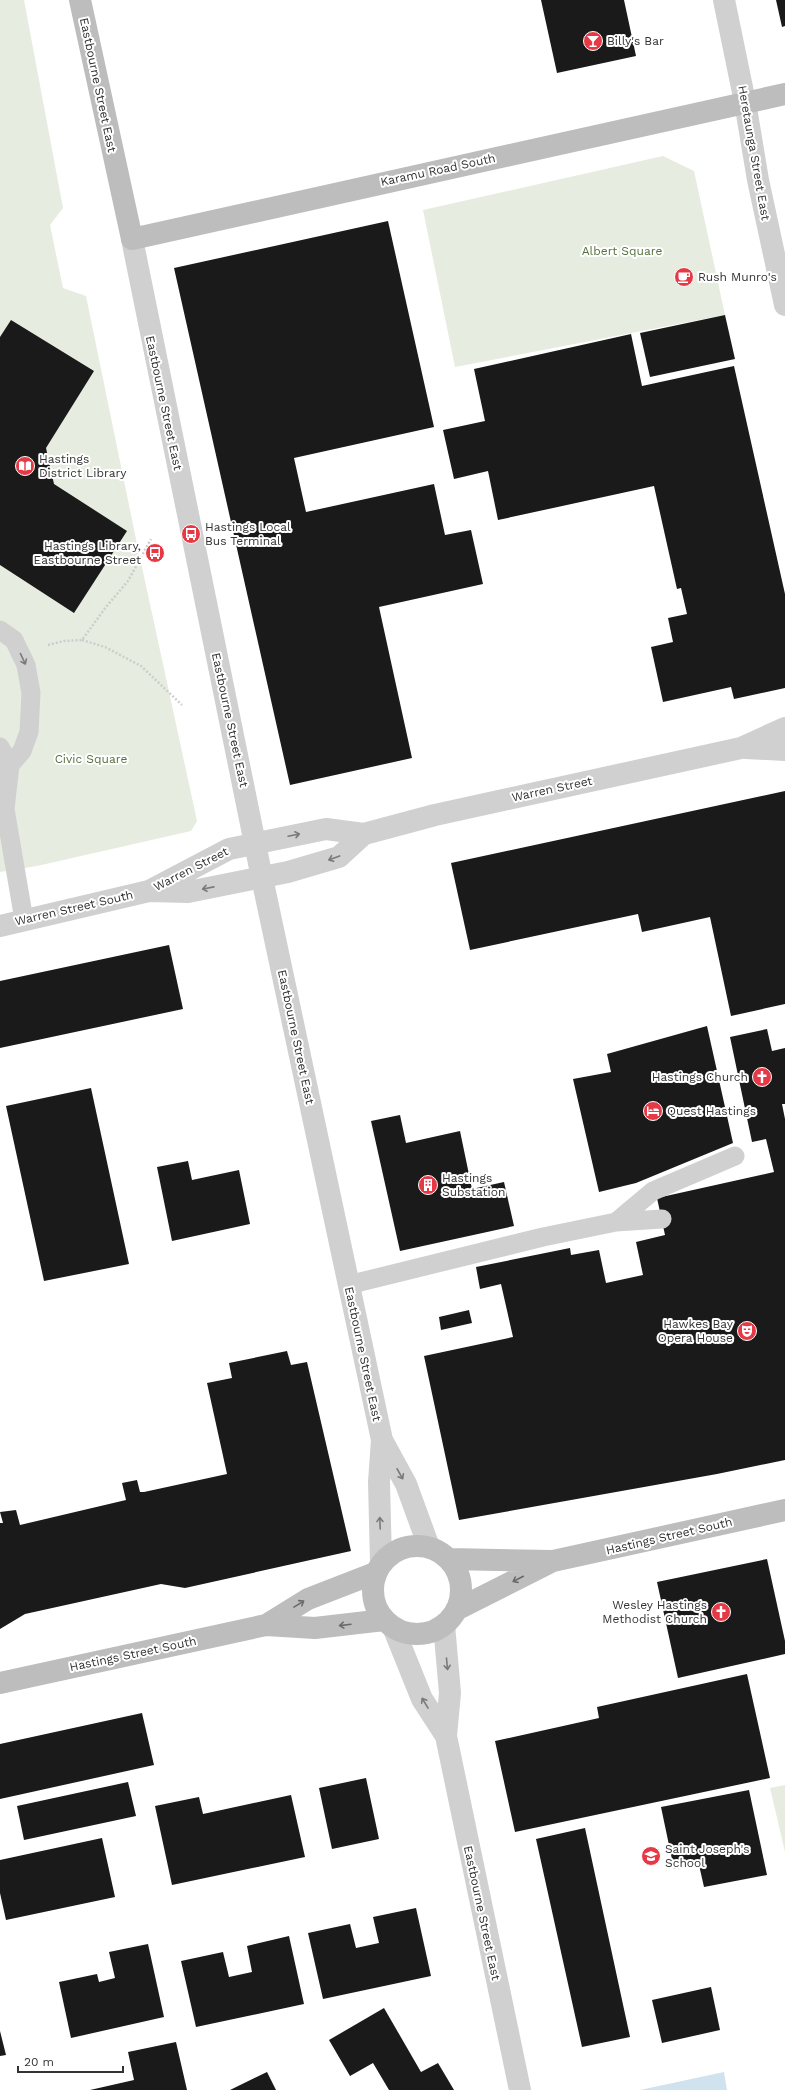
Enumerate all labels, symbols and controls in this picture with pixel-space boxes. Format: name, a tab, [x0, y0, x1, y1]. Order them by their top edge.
street label: Eastbourne Street East	[77, 16, 119, 154]
bar icon: Billy's Bar	[582, 30, 604, 52]
place label: Billy's Bar	[607, 34, 664, 48]
street label: Heretaunga Street East	[735, 84, 773, 222]
street label: Karamu Road South	[379, 151, 497, 189]
park label: Albert Square	[582, 244, 662, 258]
cafe icon: Rush Munro's	[673, 266, 695, 288]
place label: Rush Munro's	[698, 270, 777, 284]
street label: Eastbourne Street East	[143, 334, 185, 472]
place label: Hastings District Library	[39, 452, 127, 480]
library icon: Hastings District Library	[14, 455, 36, 477]
place label: Hastings Local Bus Terminal	[205, 520, 291, 548]
bus stop icon: Hastings Local Bus Terminal	[180, 523, 202, 545]
place label: Hastings Library, Eastbourne Street	[34, 539, 141, 567]
bus stop icon: Hastings Library, Eastbourne Street	[144, 542, 166, 564]
street label: Eastbourne Street East	[209, 651, 251, 789]
one-way arrow	[20, 653, 27, 665]
park label: Civic Square	[55, 752, 127, 766]
street label: Warren Street	[510, 774, 594, 804]
one-way arrow	[287, 831, 300, 839]
street label: Warren Street	[151, 844, 231, 894]
one-way arrow	[327, 855, 340, 862]
one-way arrow	[201, 885, 214, 893]
street label: Warren Street South	[14, 888, 134, 928]
street label: Eastbourne Street East	[275, 968, 317, 1106]
church icon: Hastings Church	[751, 1066, 773, 1088]
place label: Hastings Church	[652, 1070, 748, 1084]
hotel icon: Quest Hastings	[642, 1100, 664, 1122]
place label: Quest Hastings	[667, 1104, 756, 1118]
place label: Hastings Substation	[442, 1171, 505, 1199]
building icon: Hastings Substation	[417, 1174, 439, 1196]
street label: Eastbourne Street East	[342, 1285, 384, 1423]
place label: Hawkes Bay Opera House	[658, 1317, 734, 1345]
theatre icon: Hawkes Bay Opera House	[736, 1320, 758, 1342]
one-way arrow	[397, 1468, 405, 1480]
street label: Hastings Street South	[604, 1515, 734, 1557]
one-way arrow	[377, 1517, 384, 1530]
one-way arrow	[512, 1576, 524, 1583]
place label: Wesley Hastings Methodist Church	[602, 1598, 707, 1626]
one-way arrow	[293, 1600, 305, 1608]
church icon: Wesley Hastings Methodist Church	[710, 1601, 732, 1623]
one-way arrow	[339, 1621, 352, 1628]
street label: Hastings Street South	[68, 1634, 198, 1674]
one-way arrow	[444, 1657, 451, 1670]
one-way arrow	[420, 1697, 428, 1709]
place label: Saint Joseph's School	[665, 1842, 750, 1870]
street label: Eastbourne Street East	[461, 1844, 503, 1982]
school or university icon: Saint Joseph's School	[640, 1845, 662, 1867]
scale bar	[18, 2048, 123, 2074]
text: 20 m	[24, 2055, 54, 2069]

